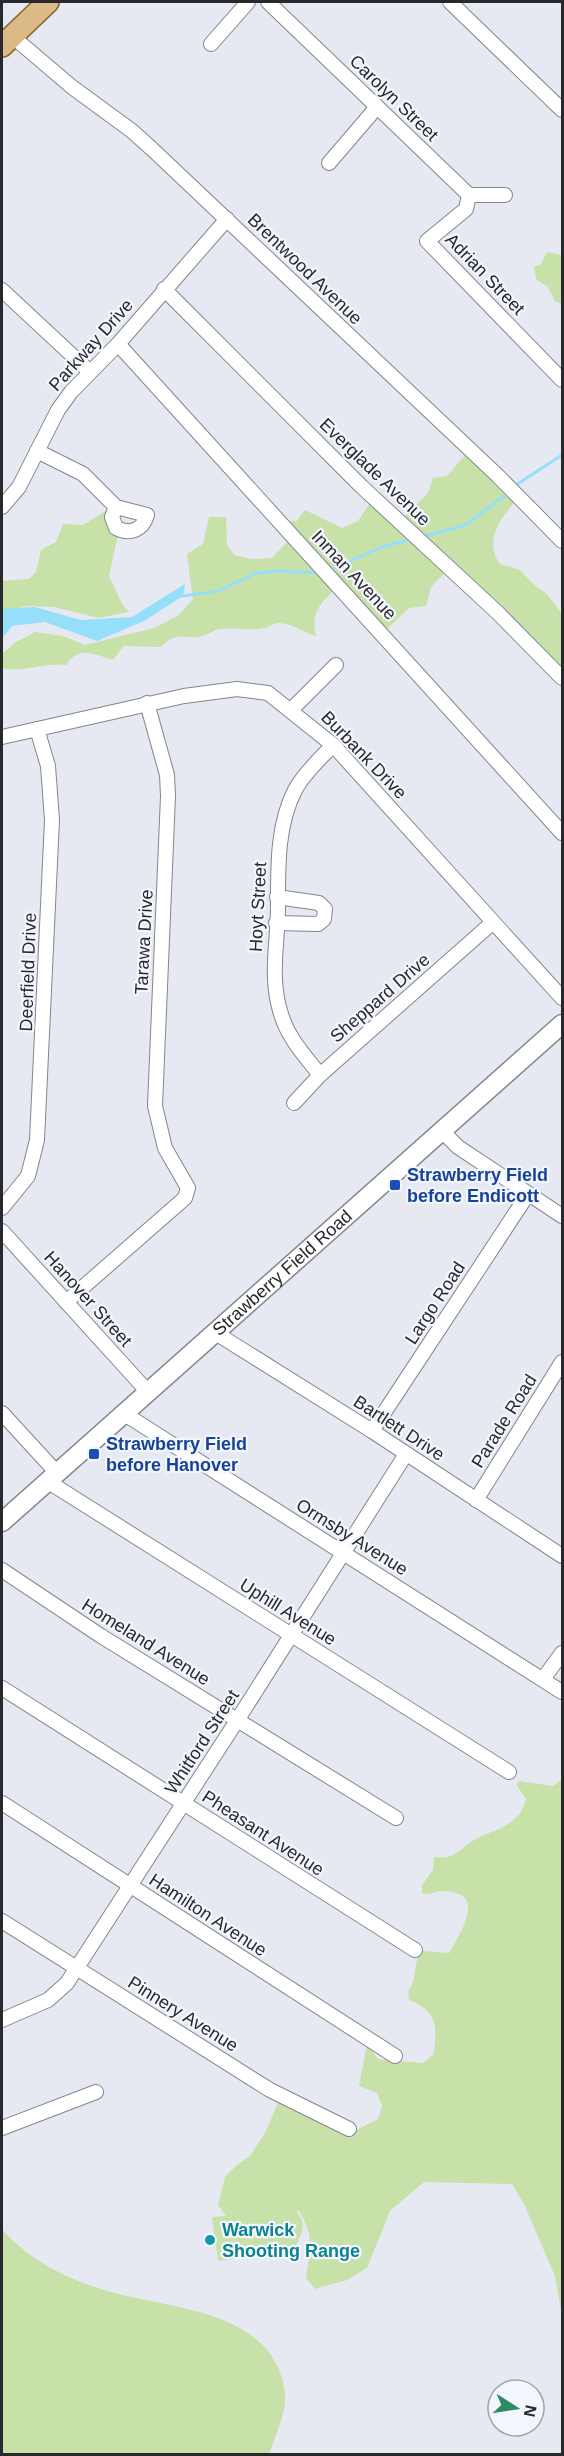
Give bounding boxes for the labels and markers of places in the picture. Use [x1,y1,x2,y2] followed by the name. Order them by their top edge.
[407,1165,548,1206] place label: Strawberry Field before Endicott
[388,1178,402,1192] marker: Strawberry Field before Endicott
[106,1434,247,1475] place label: Strawberry Field before Hanover
[87,1447,101,1461] marker: Strawberry Field before Hanover
[222,2220,360,2261] place label: Warwick Shooting Range
[203,2233,217,2247] marker: Warwick Shooting Range

